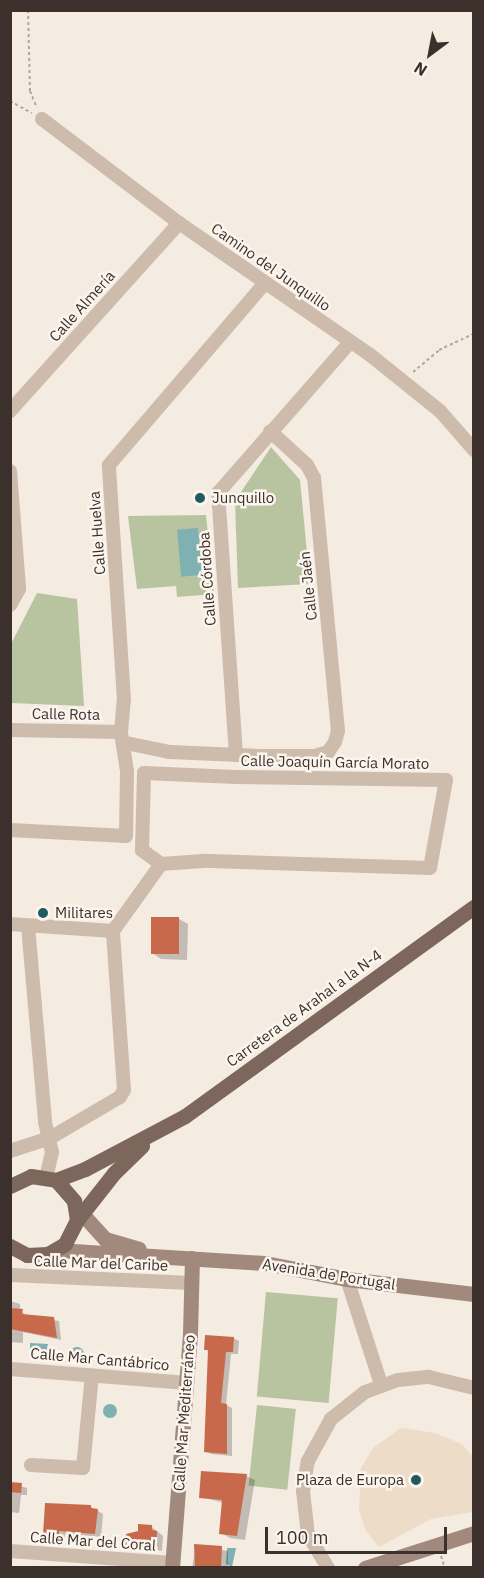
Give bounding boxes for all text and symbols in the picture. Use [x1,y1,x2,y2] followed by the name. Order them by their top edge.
[400,24,460,84] north arrow
[410,58,431,81] text: N
[208,219,334,315] street label: Camino del Junquillo
[45,267,119,345] street label: Calle Almería
[212,489,274,507] place label: Junquillo
[85,491,109,575] street label: Calle Huelva
[193,491,207,505] marker: Junquillo
[195,531,219,627] street label: Calle Córdoba
[295,550,321,622] street label: Calle Jaén
[32,704,100,724] street label: Calle Rota
[241,751,429,773] street label: Calle Joaquín García Morato
[55,904,113,922] place label: Militares
[36,906,50,920] marker: Militares
[223,946,385,1070] street label: Carretera de Arahal a la N-4
[33,1252,169,1274] street label: Calle Mar del Caribe
[261,1255,397,1293] street label: Avenida de Portugal
[170,1334,198,1492] street label: Calle Mar Mediterráneo
[30,1344,170,1374] street label: Calle Mar Cantábrico
[296,1471,404,1489] place label: Plaza de Europa
[409,1473,423,1487] marker: Plaza de Europa
[268,1515,450,1553] scale bar
[276,1526,328,1549] text: 100 m
[29,1528,157,1554] street label: Calle Mar del Coral

